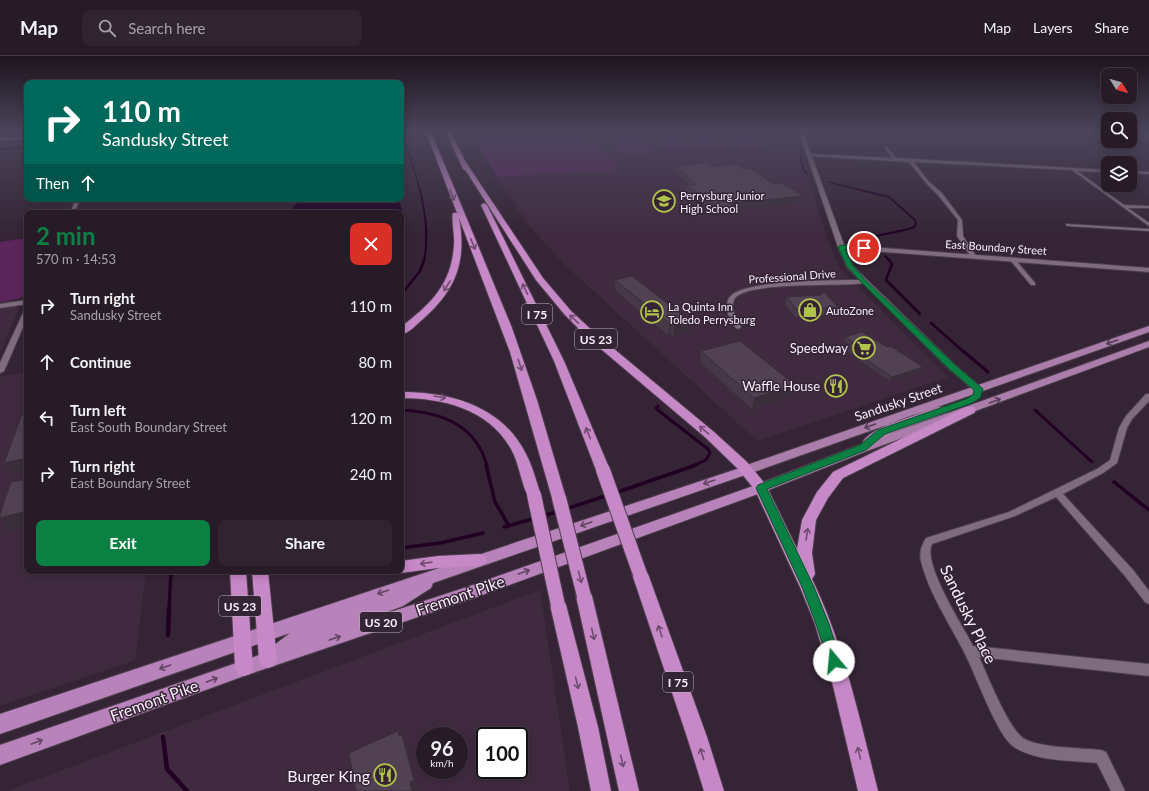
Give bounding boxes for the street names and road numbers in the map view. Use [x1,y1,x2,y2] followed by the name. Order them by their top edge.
[945,237,1047,257] street label: East Boundary Street
[748,266,836,286] street label: Professional Drive
[522,304,552,324] road number: I 75
[575,329,617,349] road number: US 23
[852,379,944,424] street label: Sandusky Street
[937,561,1001,667] street label: Sandusky Place
[413,571,507,619] street label: Fremont Pike
[219,596,261,616] road number: US 23
[360,612,402,632] road number: US 20
[663,672,693,692] road number: I 75
[107,675,201,725] street label: Fremont Pike

